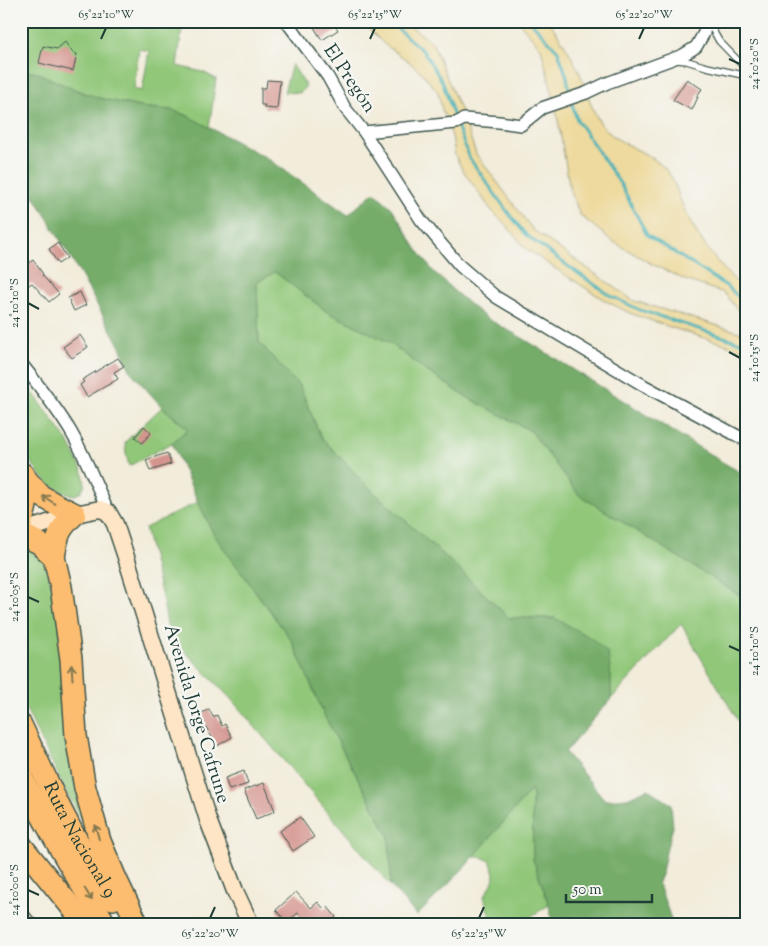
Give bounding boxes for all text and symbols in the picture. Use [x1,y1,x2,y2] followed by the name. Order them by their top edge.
[78,6,134,24] text: 65°22'10"W
[348,6,403,24] text: 65°22'15"W
[615,6,673,24] text: 65°22'20"W
[746,38,764,90] text: 24°10'20"S
[316,39,382,119] street label: El Pregón
[6,278,24,328] text: 24°10'10"S
[746,334,764,382] text: 24°10'15"S
[42,495,56,505] one-way arrow
[6,572,24,622] text: 24°10'05"S
[156,621,236,807] street label: Avenida Jorge Cafrune
[746,626,764,676] text: 24°10'10"S
[67,665,76,681] one-way arrow
[36,777,123,903] street label: Ruta Nacional 9
[92,825,102,841] one-way arrow
[6,864,24,916] text: 24°10'00"S
[566,871,652,903] scale bar
[572,880,602,901] text: 50 m
[82,887,93,901] one-way arrow
[181,925,239,943] text: 65°22'20"W
[451,925,507,943] text: 65°22'25"W

